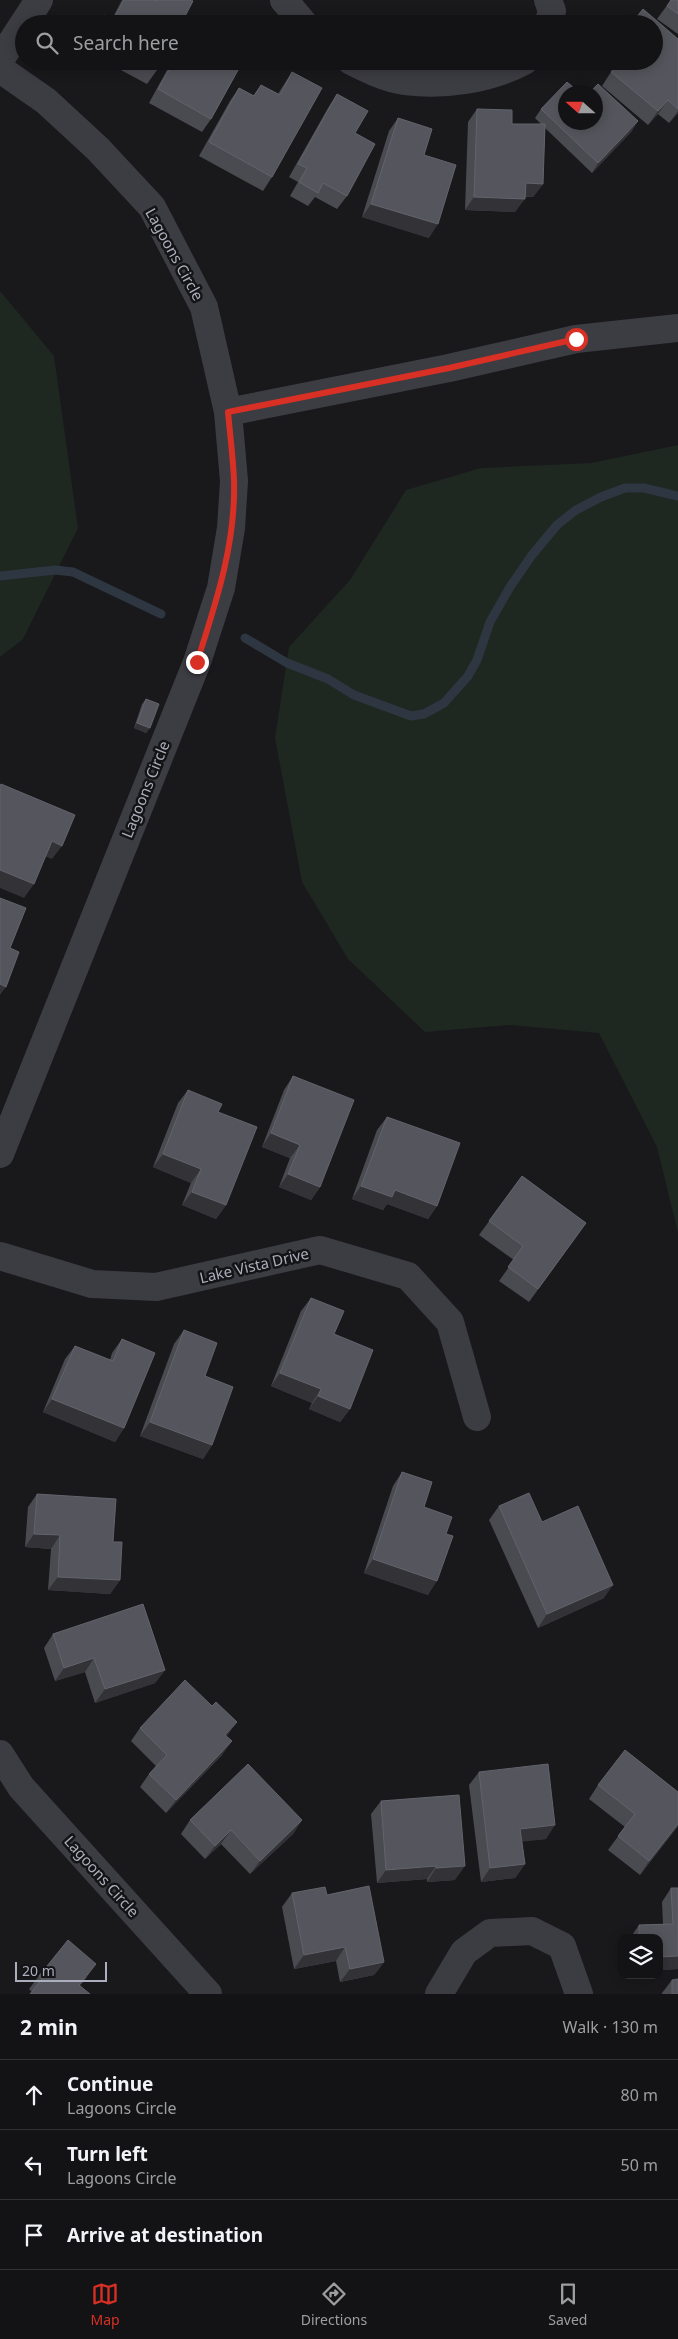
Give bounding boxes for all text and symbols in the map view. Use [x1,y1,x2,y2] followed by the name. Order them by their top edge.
[15,15,663,70] search box
[33,29,61,57] icon: search
[73,30,179,56] text: Search here
[558,85,603,130] north arrow
[141,204,209,304] street label: Lagoons Circle
[565,328,588,351] route start
[186,651,209,674] route end
[116,738,174,840] street label: Lagoons Circle
[197,1243,311,1287] street label: Lake Vista Drive
[60,1831,144,1921] street label: Lagoons Circle
[618,1934,663,1979] map controls
[618,1934,663,1979] button: layers
[15,1959,108,1982] scale bar
[22,1961,55,1980] text: 20 m
[20,2013,78,2041] text: 2 min
[563,2016,658,2038] text: Walk · 130 m
[67,2071,153,2097] text: Continue
[20,2081,48,2109] icon: ahead
[621,2084,658,2106] text: 80 m
[67,2097,177,2119] text: Lagoons Circle
[67,2141,148,2167] text: Turn left
[20,2151,48,2179] icon: left
[621,2154,658,2176] text: 50 m
[67,2167,177,2189] text: Lagoons Circle
[20,2221,48,2249] icon: arrive
[67,2222,263,2248] text: Arrive at destination
[91,2280,120,2329] tab: Map
[301,2280,367,2329] tab: Directions
[548,2280,587,2329] tab: Saved

